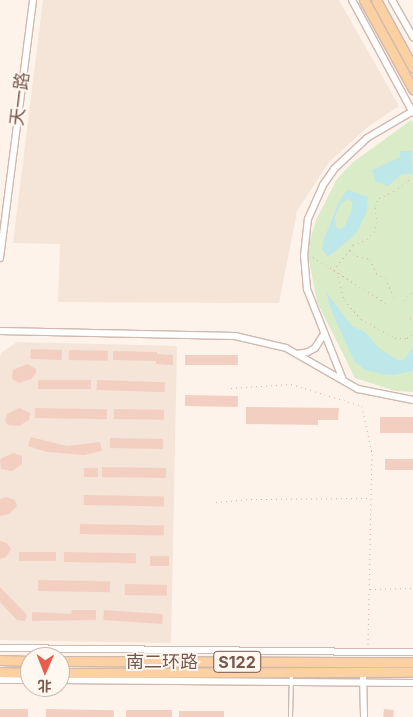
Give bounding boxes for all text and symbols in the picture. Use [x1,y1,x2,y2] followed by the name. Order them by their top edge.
[6,71,34,127] street label: 天一路
[20,647,70,697] north arrow
[212,649,262,676] road number: S122
[126,651,198,673] street label: 南二环路
[38,678,52,695] text: 北

